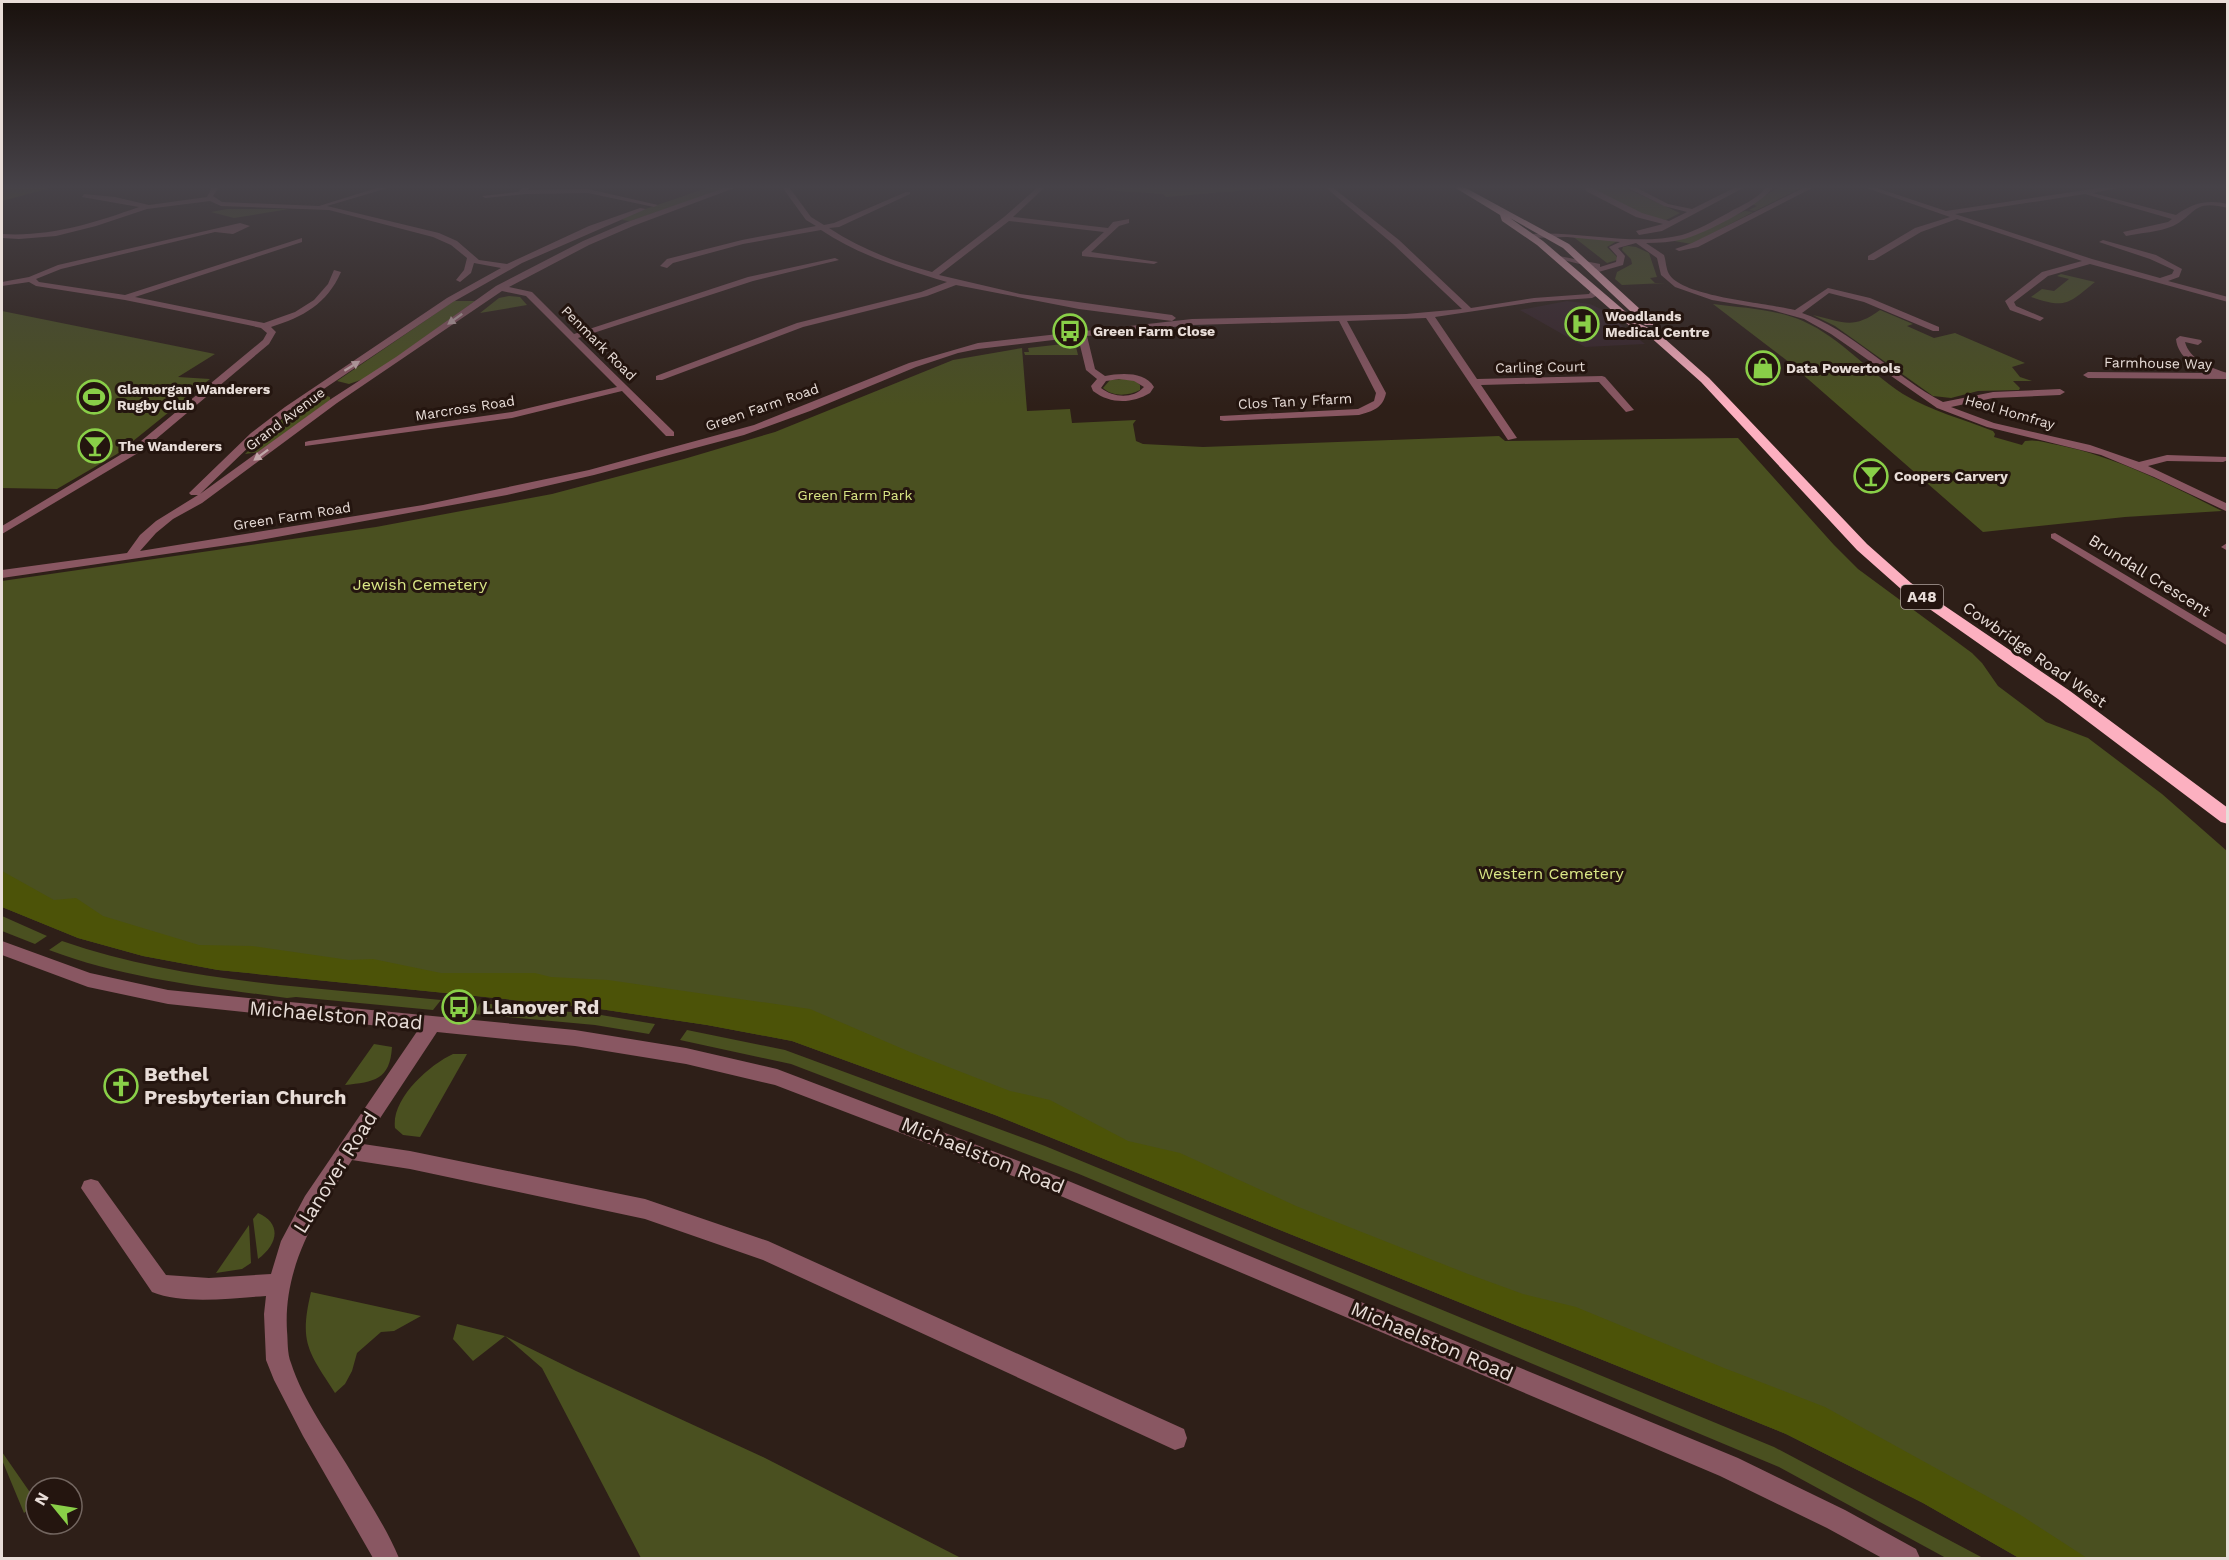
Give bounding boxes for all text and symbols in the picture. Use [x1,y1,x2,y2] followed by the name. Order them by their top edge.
[558,302,640,384] street label: Penmark Road
[1564,306,1600,342] hospital icon: Woodlands Medical Centre
[1605,308,1710,340] place label: Woodlands Medical Centre
[447,313,463,325] one-way arrow
[1052,313,1088,349] bus stop icon: Green Farm Close
[1093,323,1215,339] place label: Green Farm Close
[1745,350,1781,386] shop icon: Data Powertools
[2104,354,2213,372] street label: Farmhouse Way
[1495,358,1585,376] street label: Carling Court
[1786,360,1901,376] place label: Data Powertools
[344,361,360,372] one-way arrow
[76,379,112,415] sports icon: Glamorgan Wanderers Rugby Club
[703,380,821,434] street label: Green Farm Road
[117,381,271,413] place label: Glamorgan Wanderers Rugby Club
[242,384,328,454] street label: Grand Avenue
[1238,390,1352,412] street label: Clos Tan y Ffarm
[414,392,516,424] street label: Marcross Road
[1963,392,2058,433] street label: Heol Homfray
[77,428,113,464] bar icon: The Wanderers
[118,438,223,454] place label: The Wanderers
[253,449,268,461] one-way arrow
[1853,458,1889,494] bar icon: Coopers Carvery
[1894,468,2008,484] place label: Coopers Carvery
[798,487,913,503] park label: Green Farm Park
[232,499,352,533] street label: Green Farm Road
[2085,530,2214,621] street label: Brundall Crescent
[353,575,488,594] park label: Jewish Cemetery
[1901,585,1943,609] road number: A48
[1959,598,2110,711] street label: Cowbridge Road West
[1478,864,1624,883] park label: Western Cemetery
[441,989,477,1025] bus stop icon: Llanover Rd
[248,995,424,1035] street label: Michaelston Road
[482,995,599,1019] place label: Llanover Rd
[144,1062,346,1109] place label: Bethel Presbyterian Church
[103,1068,139,1104] church icon: Bethel Presbyterian Church
[288,1107,382,1237] street label: Llanover Road
[898,1111,1068,1199] street label: Michaelston Road
[1347,1296,1517,1386] street label: Michaelston Road
[24,1476,84,1536] north arrow
[30,1489,53,1509] text: N

